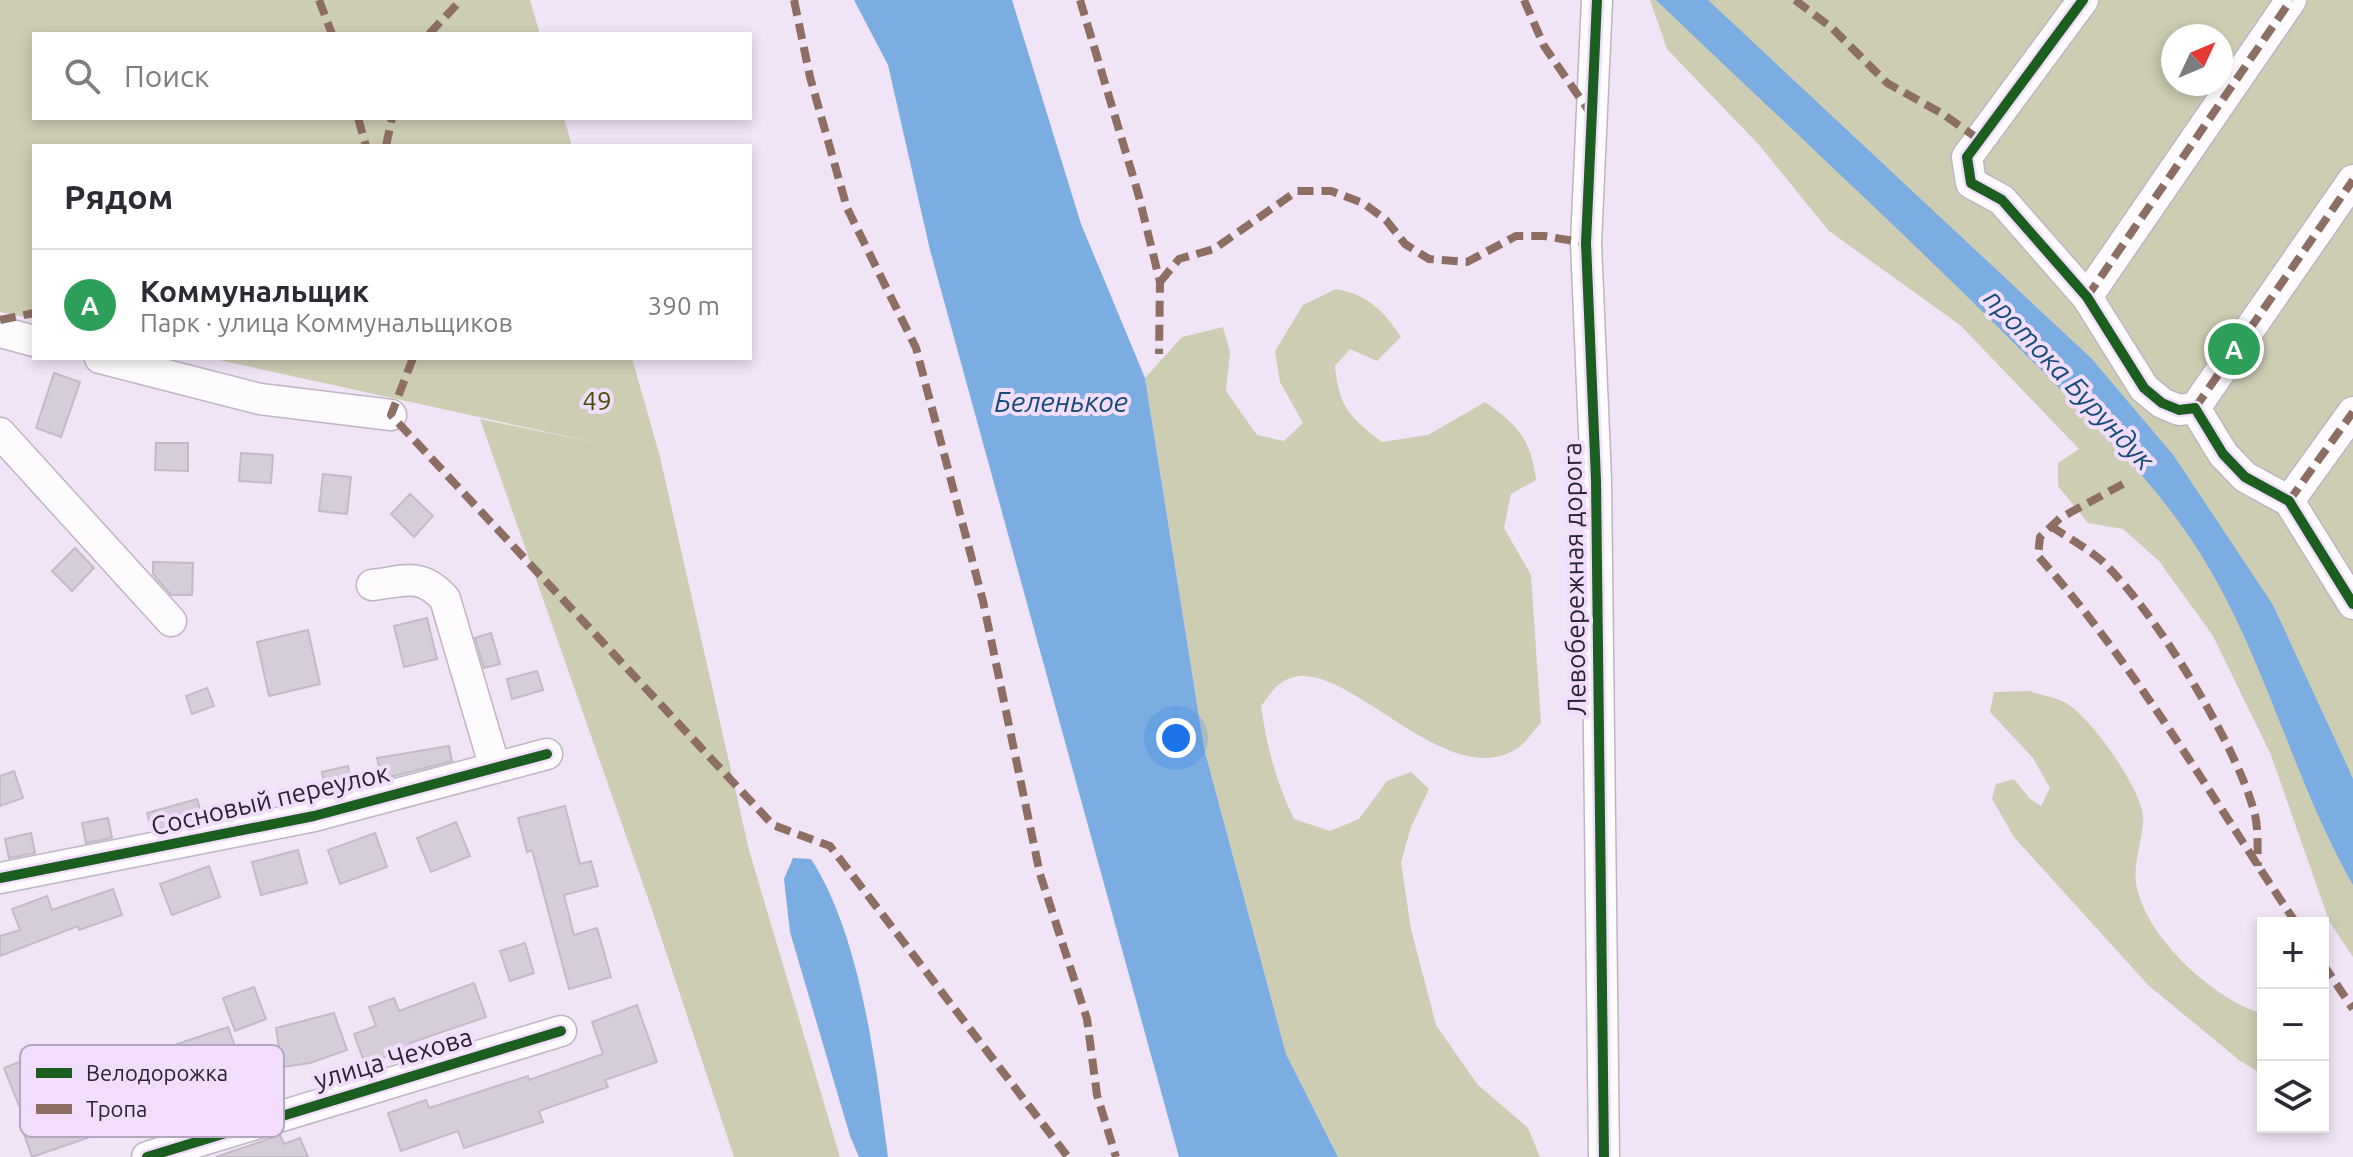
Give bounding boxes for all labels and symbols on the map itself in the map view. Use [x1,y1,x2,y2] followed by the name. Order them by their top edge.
[2161,24,2233,96] north arrow
[1978,282,2162,476] water label: протока Бурундук
[2208,319,2260,379] pin: A
[582,386,612,415] park label: 49
[994,386,1128,417] water label: Беленькое
[1557,442,1591,716] street label: Левобережная дорога
[1156,718,1196,758] your location
[148,757,392,841] street label: Сосновый переулок
[311,1022,475,1094] street label: улица Чехова
[20,1045,284,1137] legend
[86,1060,228,1085] text: Велодорожка
[86,1096,147,1121] text: Тропа

